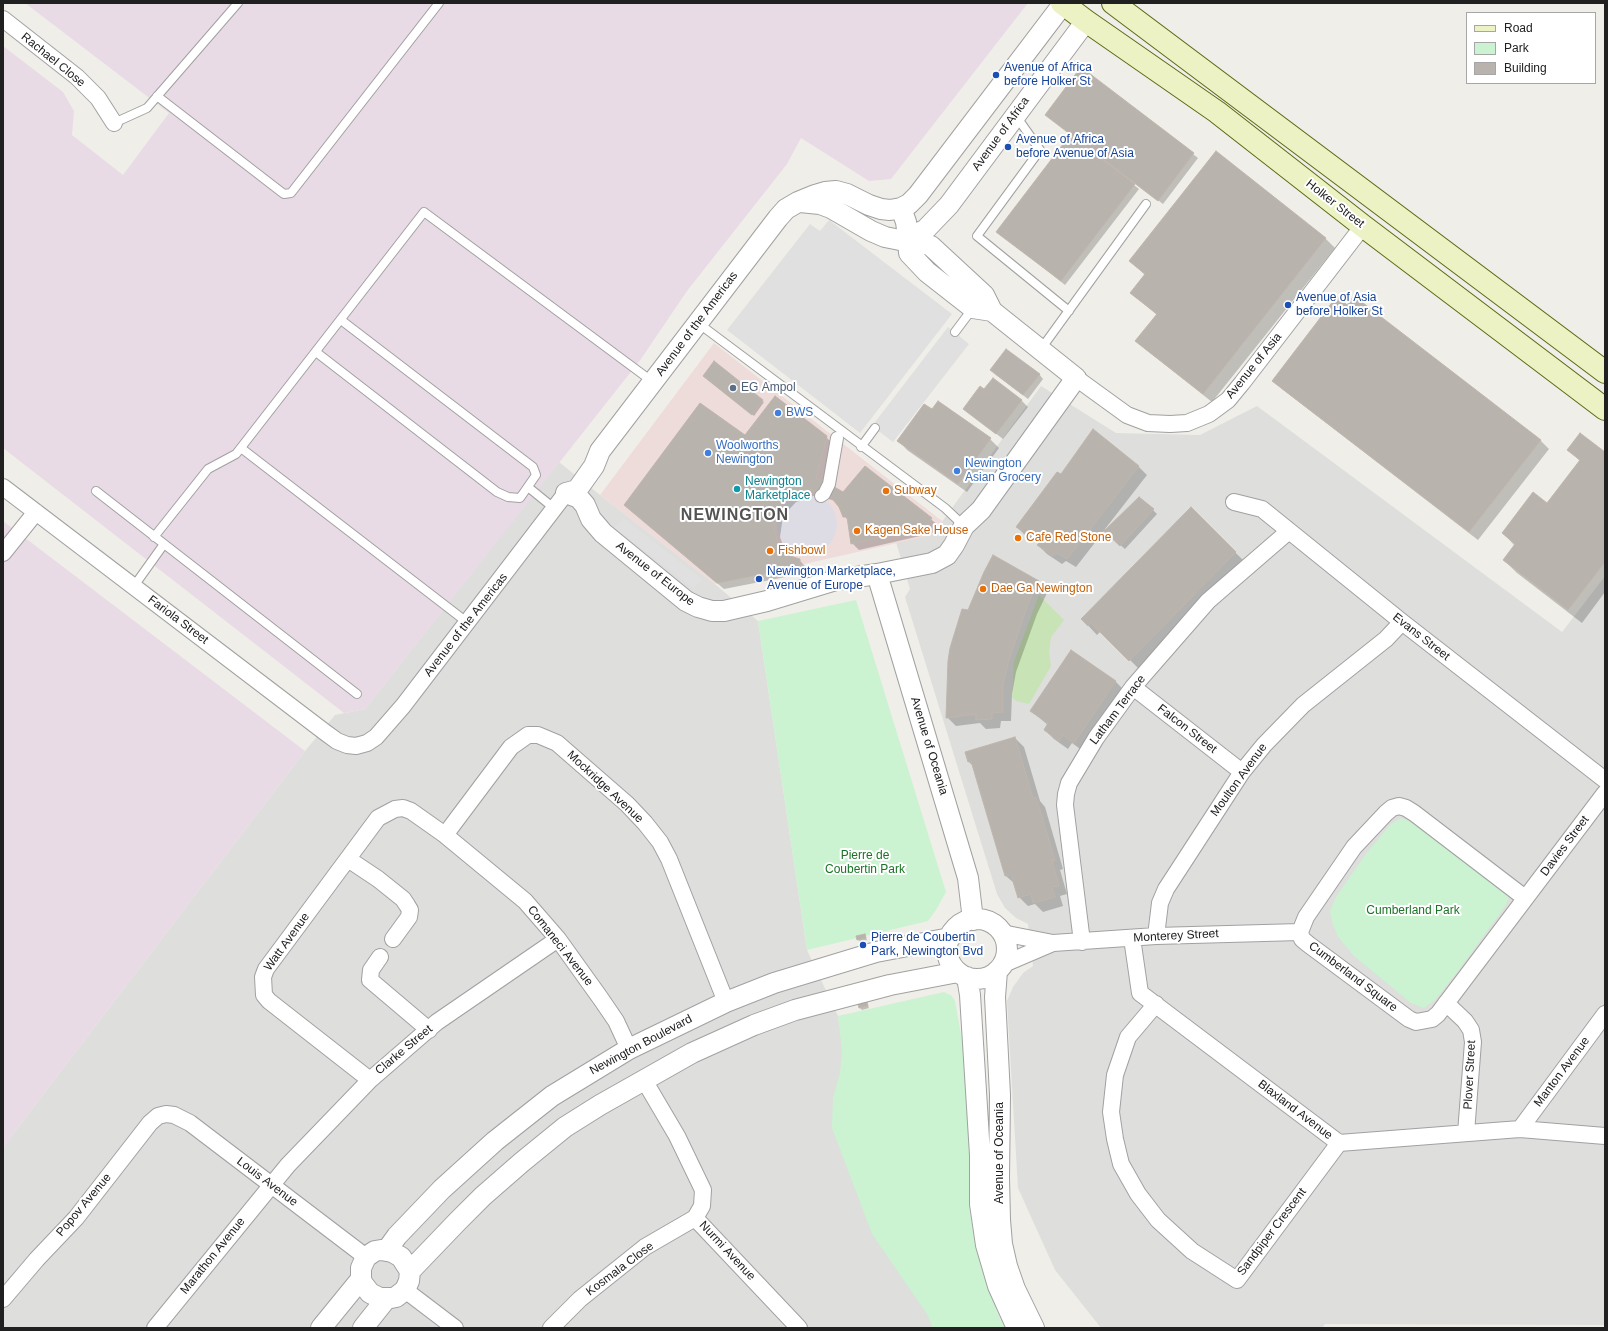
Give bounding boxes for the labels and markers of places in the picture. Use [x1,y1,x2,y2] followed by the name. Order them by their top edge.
[1004,61,1092,89] place label: Avenue of Africa before Holker St
[991,70,1001,80] marker: Avenue of Africa before Holker St
[1016,133,1134,161] place label: Avenue of Africa before Avenue of Asia
[1003,142,1013,152] marker: Avenue of Africa before Avenue of Asia
[1296,291,1383,319] place label: Avenue of Asia before Holker St
[1283,300,1293,310] marker: Avenue of Asia before Holker St
[741,381,796,395] place label: EG Ampol
[728,383,738,393] marker: EG Ampol
[786,406,813,420] place label: BWS
[773,408,783,418] marker: BWS
[716,439,778,467] place label: Woolworths Newington
[703,448,713,458] marker: Woolworths Newington
[965,457,1041,485] place label: Newington Asian Grocery
[952,466,962,476] marker: Newington Asian Grocery
[745,475,810,503] place label: Newington Marketplace
[732,484,742,494] marker: Newington Marketplace
[894,484,937,498] place label: Subway
[881,486,891,496] marker: Subway
[865,524,968,538] place label: Kagen Sake House
[852,526,862,536] marker: Kagen Sake House
[1026,531,1111,545] place label: Cafe Red Stone
[1013,533,1023,543] marker: Cafe Red Stone
[778,544,825,558] place label: Fishbowl
[765,546,775,556] marker: Fishbowl
[767,565,896,593] place label: Newington Marketplace, Avenue of Europe
[754,574,764,584] marker: Newington Marketplace, Avenue of Europe
[991,582,1092,596] place label: Dae Ga Newington
[978,584,988,594] marker: Dae Ga Newington
[871,931,983,959] place label: Pierre de Coubertin Park, Newington Bvd
[858,940,868,950] marker: Pierre de Coubertin Park, Newington Bvd

